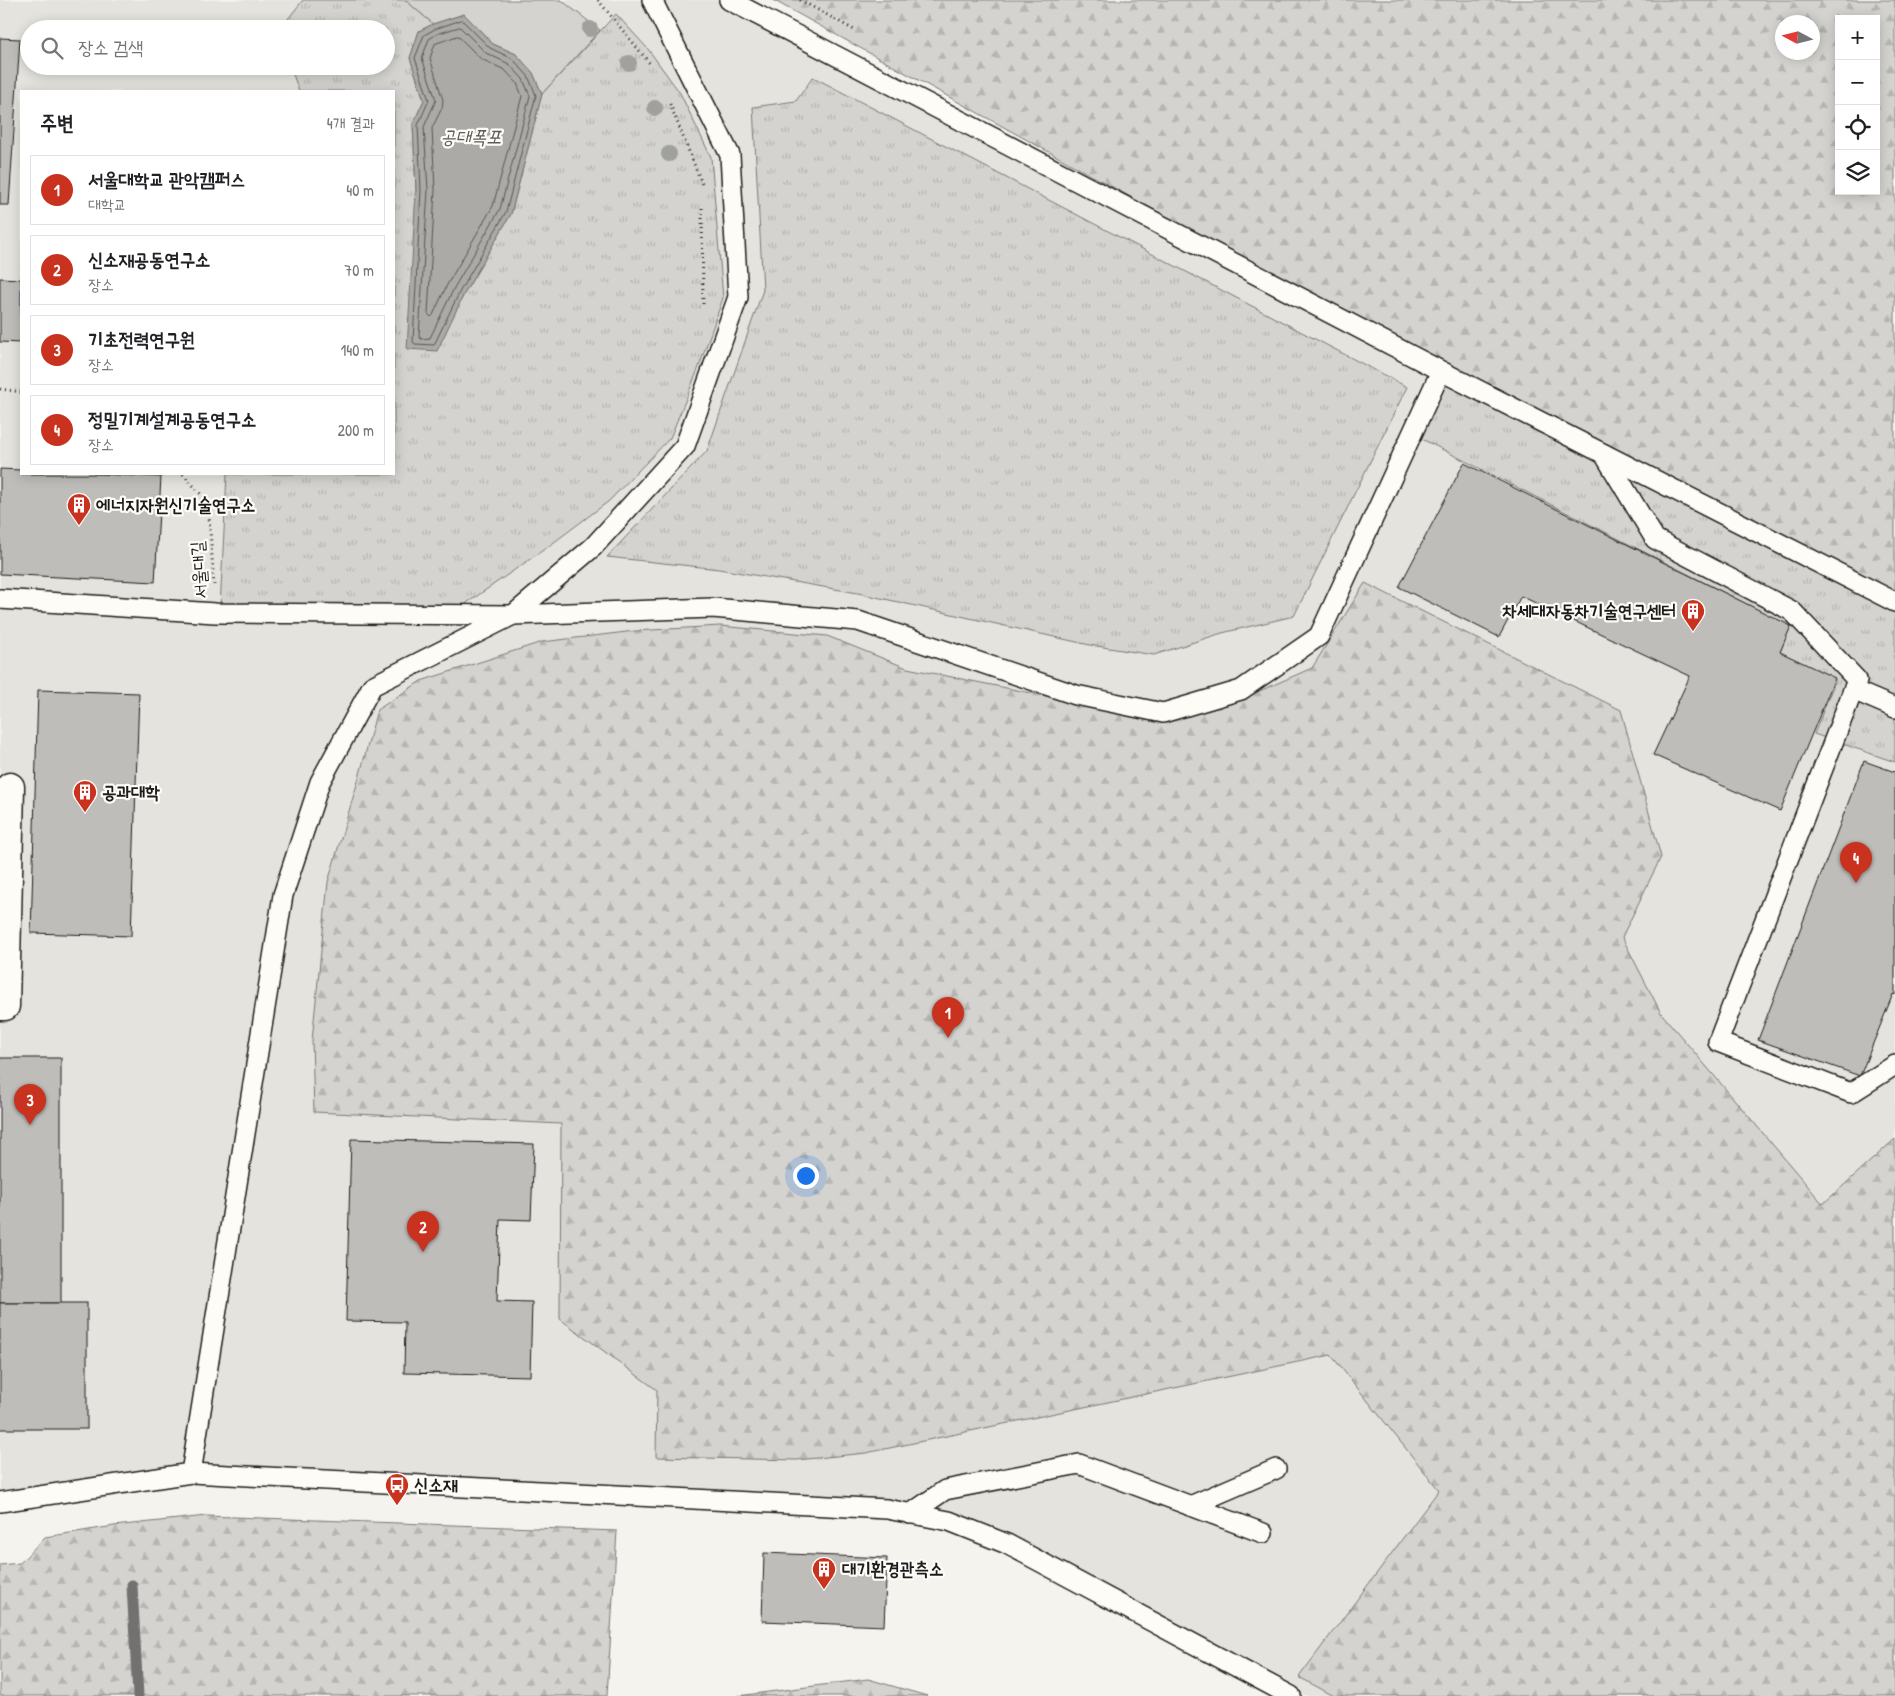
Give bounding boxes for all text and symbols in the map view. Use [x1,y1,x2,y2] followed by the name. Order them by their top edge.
[1775,15,1820,60] north arrow
[1835,15,1880,195] map controls
[1835,15,1880,60] button: +
[20,20,395,75] search box
[38,34,66,62] icon: search
[78,34,144,60] text: 장소 검색
[1835,60,1880,105] button: −
[1835,105,1880,150] button: locate
[40,108,74,137] text: 주변
[327,112,375,134] text: 4개 결과
[440,123,502,149] water label: 공대폭포
[1835,150,1880,195] button: layers
[88,166,245,192] text: 서울대학교 관악캠퍼스
[54,179,60,201] text: 1
[346,179,374,201] text: 40 m
[88,193,127,215] text: 대학교
[88,246,210,272] text: 신소재공동연구소
[53,259,61,281] text: 2
[344,259,374,281] text: 70 m
[88,273,114,295] text: 장소
[88,326,195,352] text: 기초전력연구원
[53,339,61,361] text: 3
[340,339,374,361] text: 140 m
[88,353,114,375] text: 장소
[88,406,256,432] text: 정밀기계설계공동연구소
[54,419,60,441] text: 4
[338,419,374,441] text: 200 m
[88,433,114,455] text: 장소
[66,492,92,526] building icon: 에너지자원신기술연구소
[96,492,255,517] place label: 에너지자원신기술연구소
[184,540,213,600] street label: 서울대길
[1502,598,1676,623] place label: 차세대자동차기술연구센터
[1680,598,1706,632] building icon: 차세대자동차기술연구센터
[72,779,98,813] building icon: 공과대학
[102,779,160,804] place label: 공과대학
[1840,842,1872,883] pin: 4
[932,997,964,1038] pin: 1
[14,1084,46,1125] pin: 3
[793,1163,819,1189] your location
[407,1211,439,1252] pin: 2
[384,1472,410,1506] bus stop icon: 신소재
[414,1472,458,1497] place label: 신소재
[811,1556,837,1590] building icon: 대기환경관측소
[842,1556,943,1581] place label: 대기환경관측소

